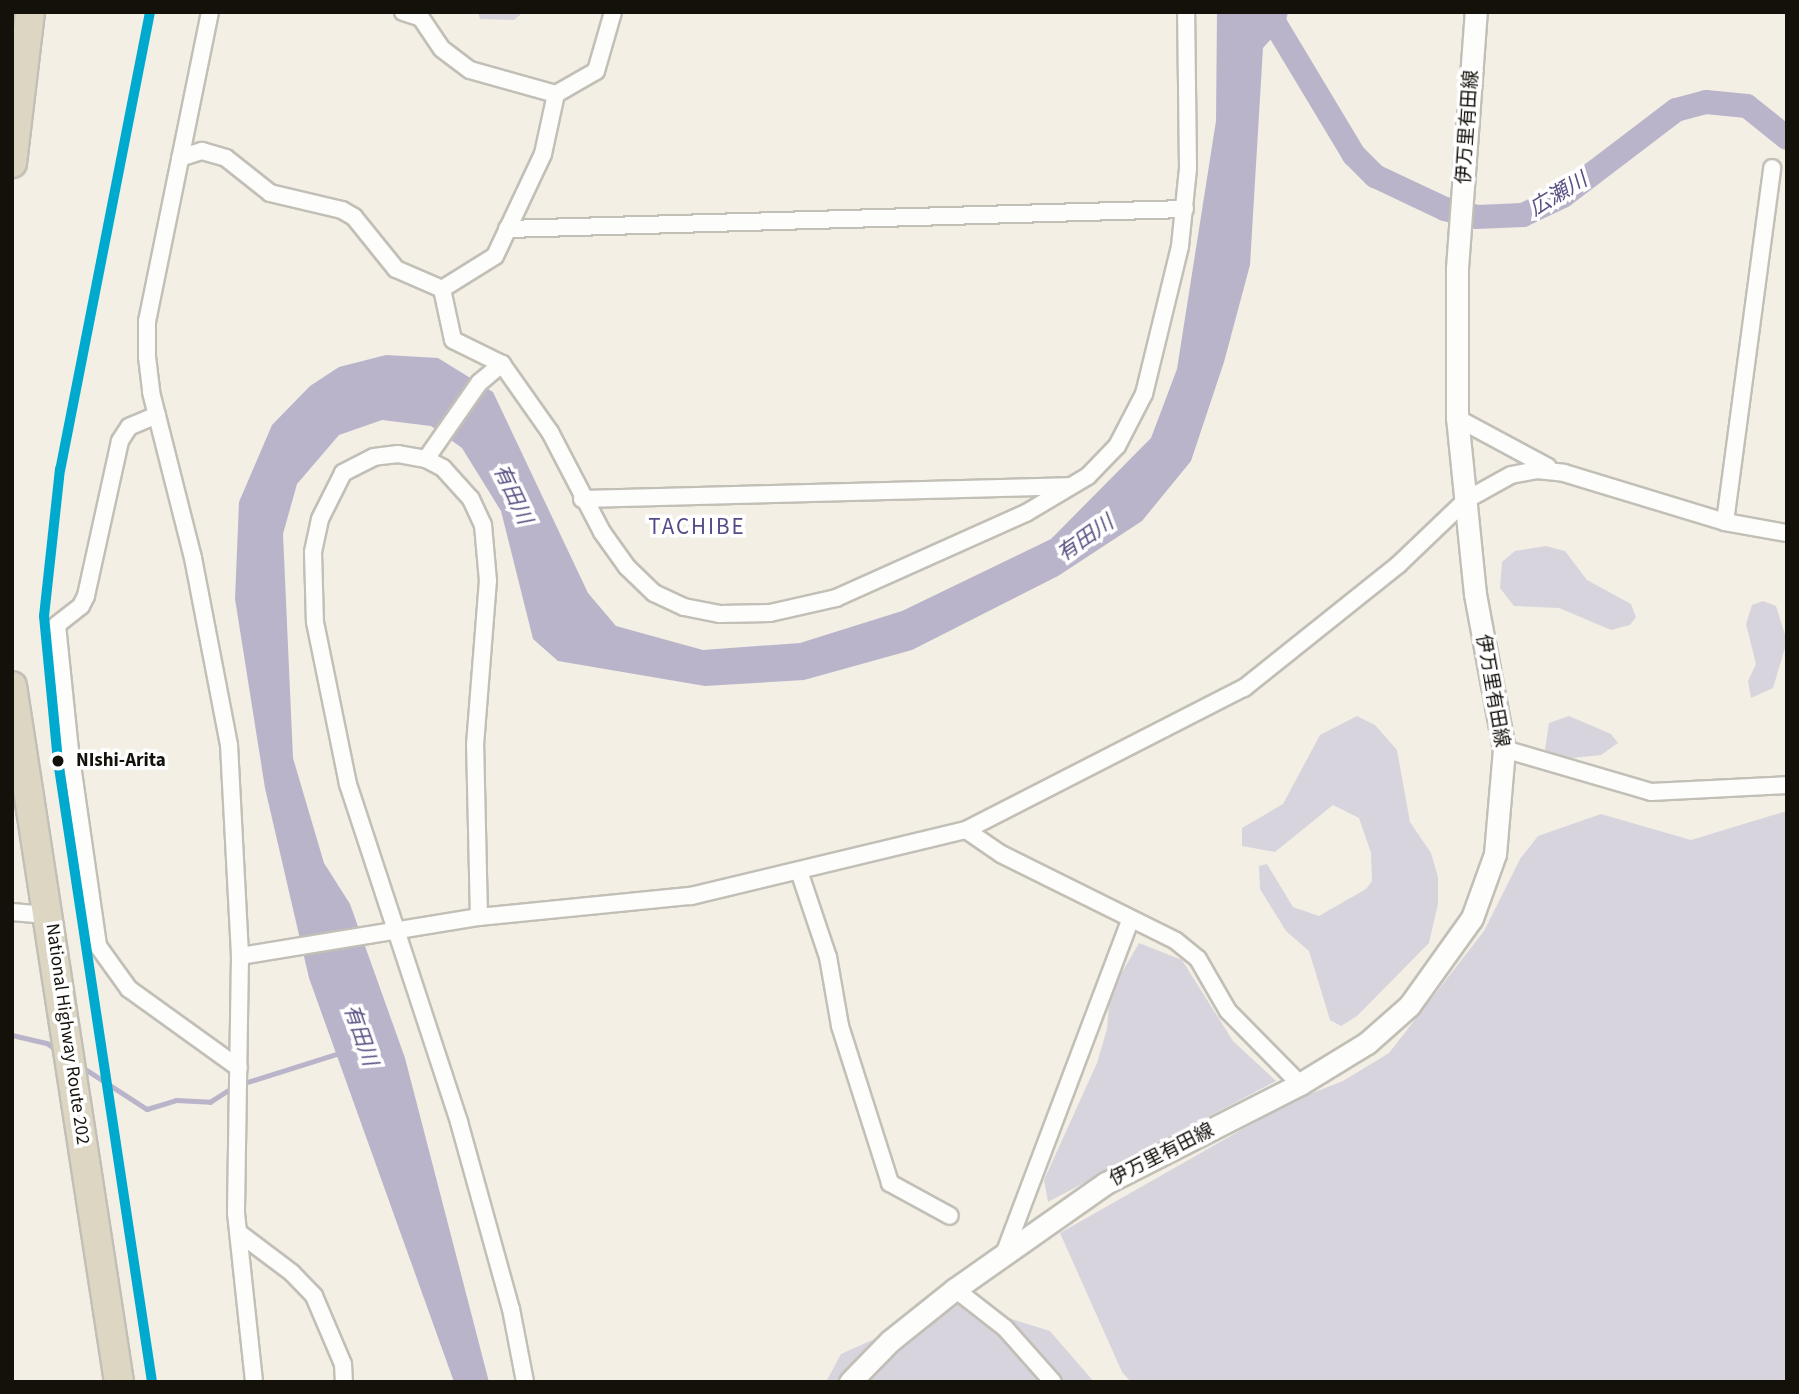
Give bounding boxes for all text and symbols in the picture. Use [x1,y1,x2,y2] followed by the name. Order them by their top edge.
[1453,69,1483,185] street label: 伊万里有田線
[1525,167,1591,221] water label: 広瀬川
[488,460,538,528] water label: 有田川
[1052,510,1118,566] water label: 有田川
[649,513,745,541] district label: TACHIBE
[1471,633,1513,749] street label: 伊万里有田線
[47,750,69,772] marker: NIshi-Arita
[76,750,166,772] place label: NIshi-Arita
[40,922,94,1146] street label: National Highway Route 202
[339,1001,383,1069] water label: 有田川
[1106,1119,1218,1191] street label: 伊万里有田線

